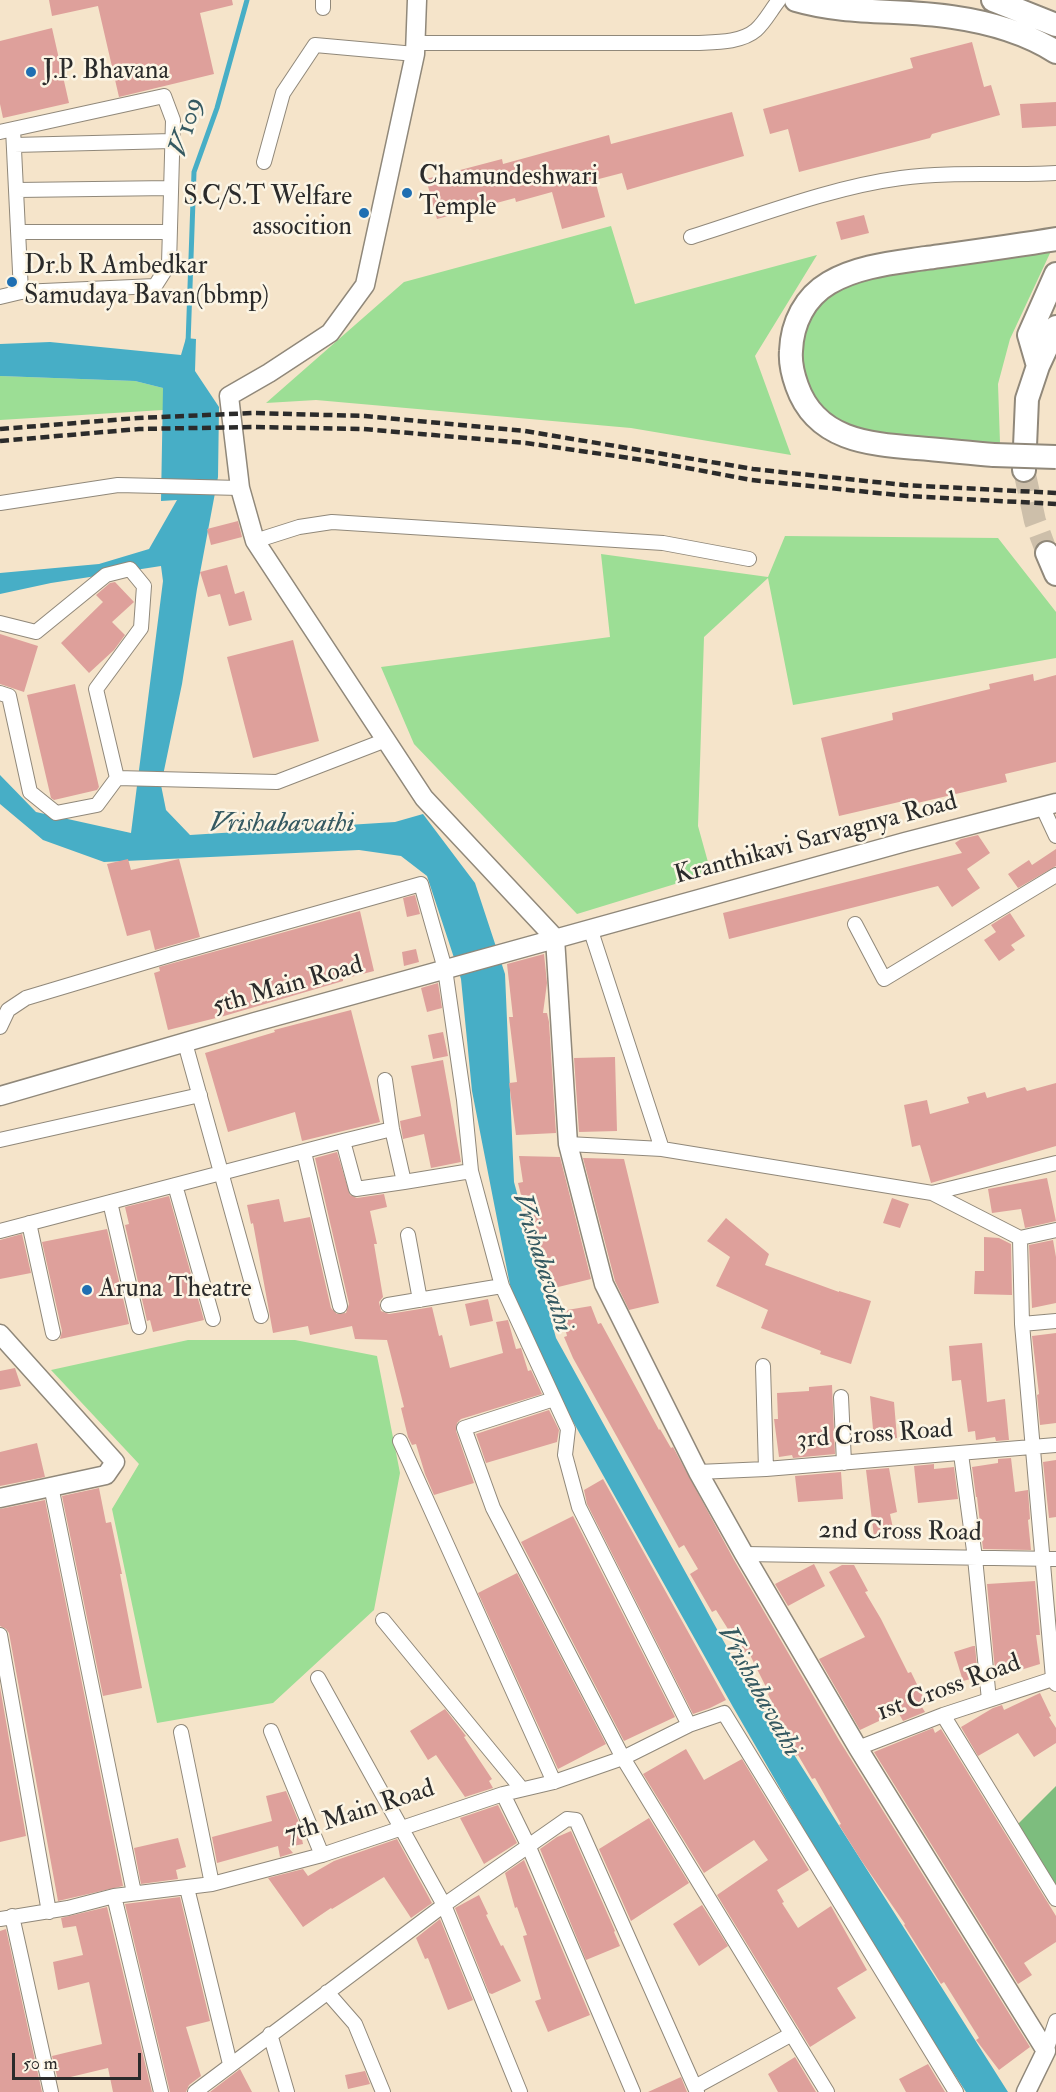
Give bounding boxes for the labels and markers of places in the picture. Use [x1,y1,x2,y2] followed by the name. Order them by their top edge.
[43,56,169,88] place label: J.P. Bhavana
[24,65,38,79] marker: J.P. Bhavana
[419,162,598,224] place label: Chamundeshwari Temple
[183,182,352,243] place label: S.C/S.T Welfare assocition
[400,186,414,200] marker: Chamundeshwari Temple
[357,206,371,220] marker: S.C/S.T Welfare assocition
[24,251,269,312] place label: Dr.b R Ambedkar Samudaya Bavan(bbmp)
[5,275,19,289] marker: Dr.b R Ambedkar Samudaya Bavan(bbmp)
[99,1274,252,1306] place label: Aruna Theatre
[80,1283,94,1297] marker: Aruna Theatre

